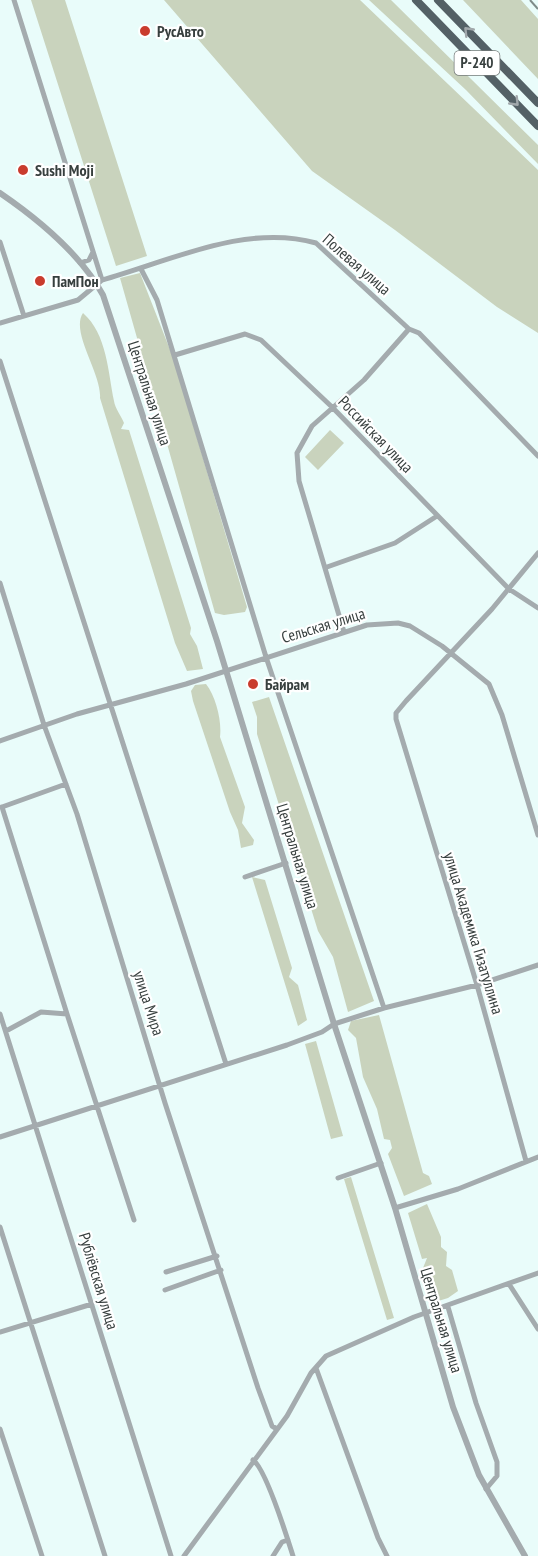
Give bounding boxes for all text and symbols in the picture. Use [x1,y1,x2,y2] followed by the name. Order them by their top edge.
[157,21,204,41] place label: РусАвто
[138,24,152,38] marker: РусАвто
[464,27,475,38] one-way arrow
[454,51,500,75] road number: Р-240
[508,96,519,106] one-way arrow
[35,160,94,180] place label: Sushi Moji
[16,163,30,177] marker: Sushi Moji
[319,229,395,299] street label: Полевая улица
[52,271,98,291] place label: ПамПон
[33,274,47,288] marker: ПамПон
[124,338,176,448] street label: Центральная улица
[334,391,418,477] street label: Российская улица
[279,603,367,647] street label: Сельская улица
[265,674,309,694] place label: Байрам
[246,677,260,691] marker: Байрам
[273,801,323,911] street label: Центральная улица
[440,849,508,1017] street label: улица Академика Гизатуллина
[129,968,169,1038] street label: улица Мира
[75,1230,123,1332] street label: Рублёвская улица
[417,1265,467,1375] street label: Центральная улица

